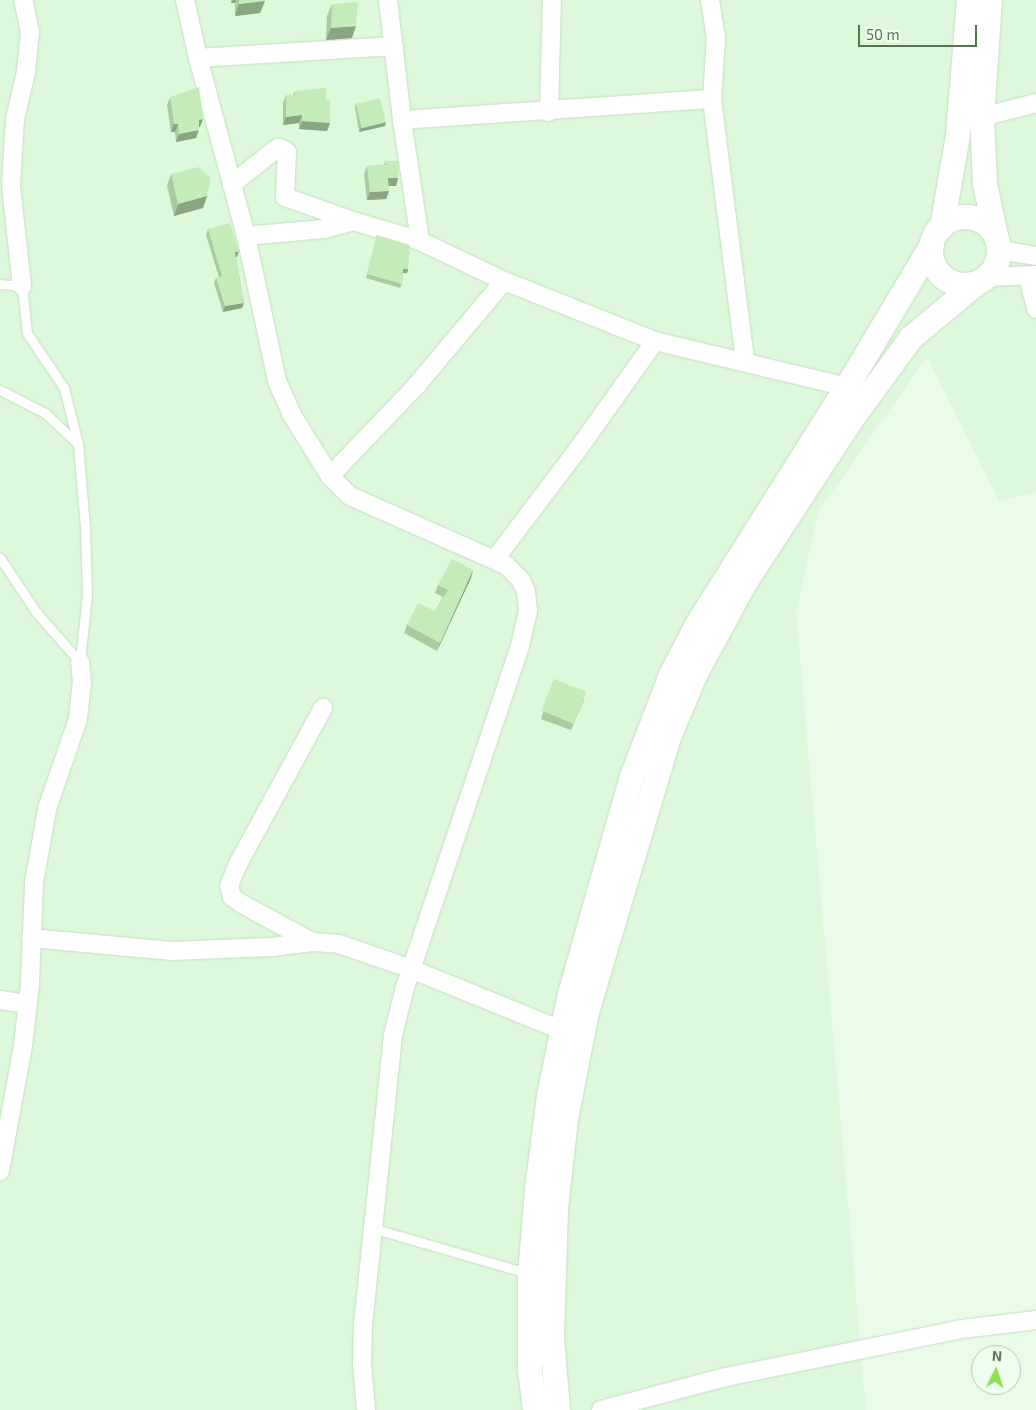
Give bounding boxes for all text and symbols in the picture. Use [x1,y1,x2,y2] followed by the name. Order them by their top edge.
[861,15,980,47] scale bar
[866,25,900,43] text: 50 m
[971,1345,1021,1395] north arrow
[991,1347,1003,1364] text: N

